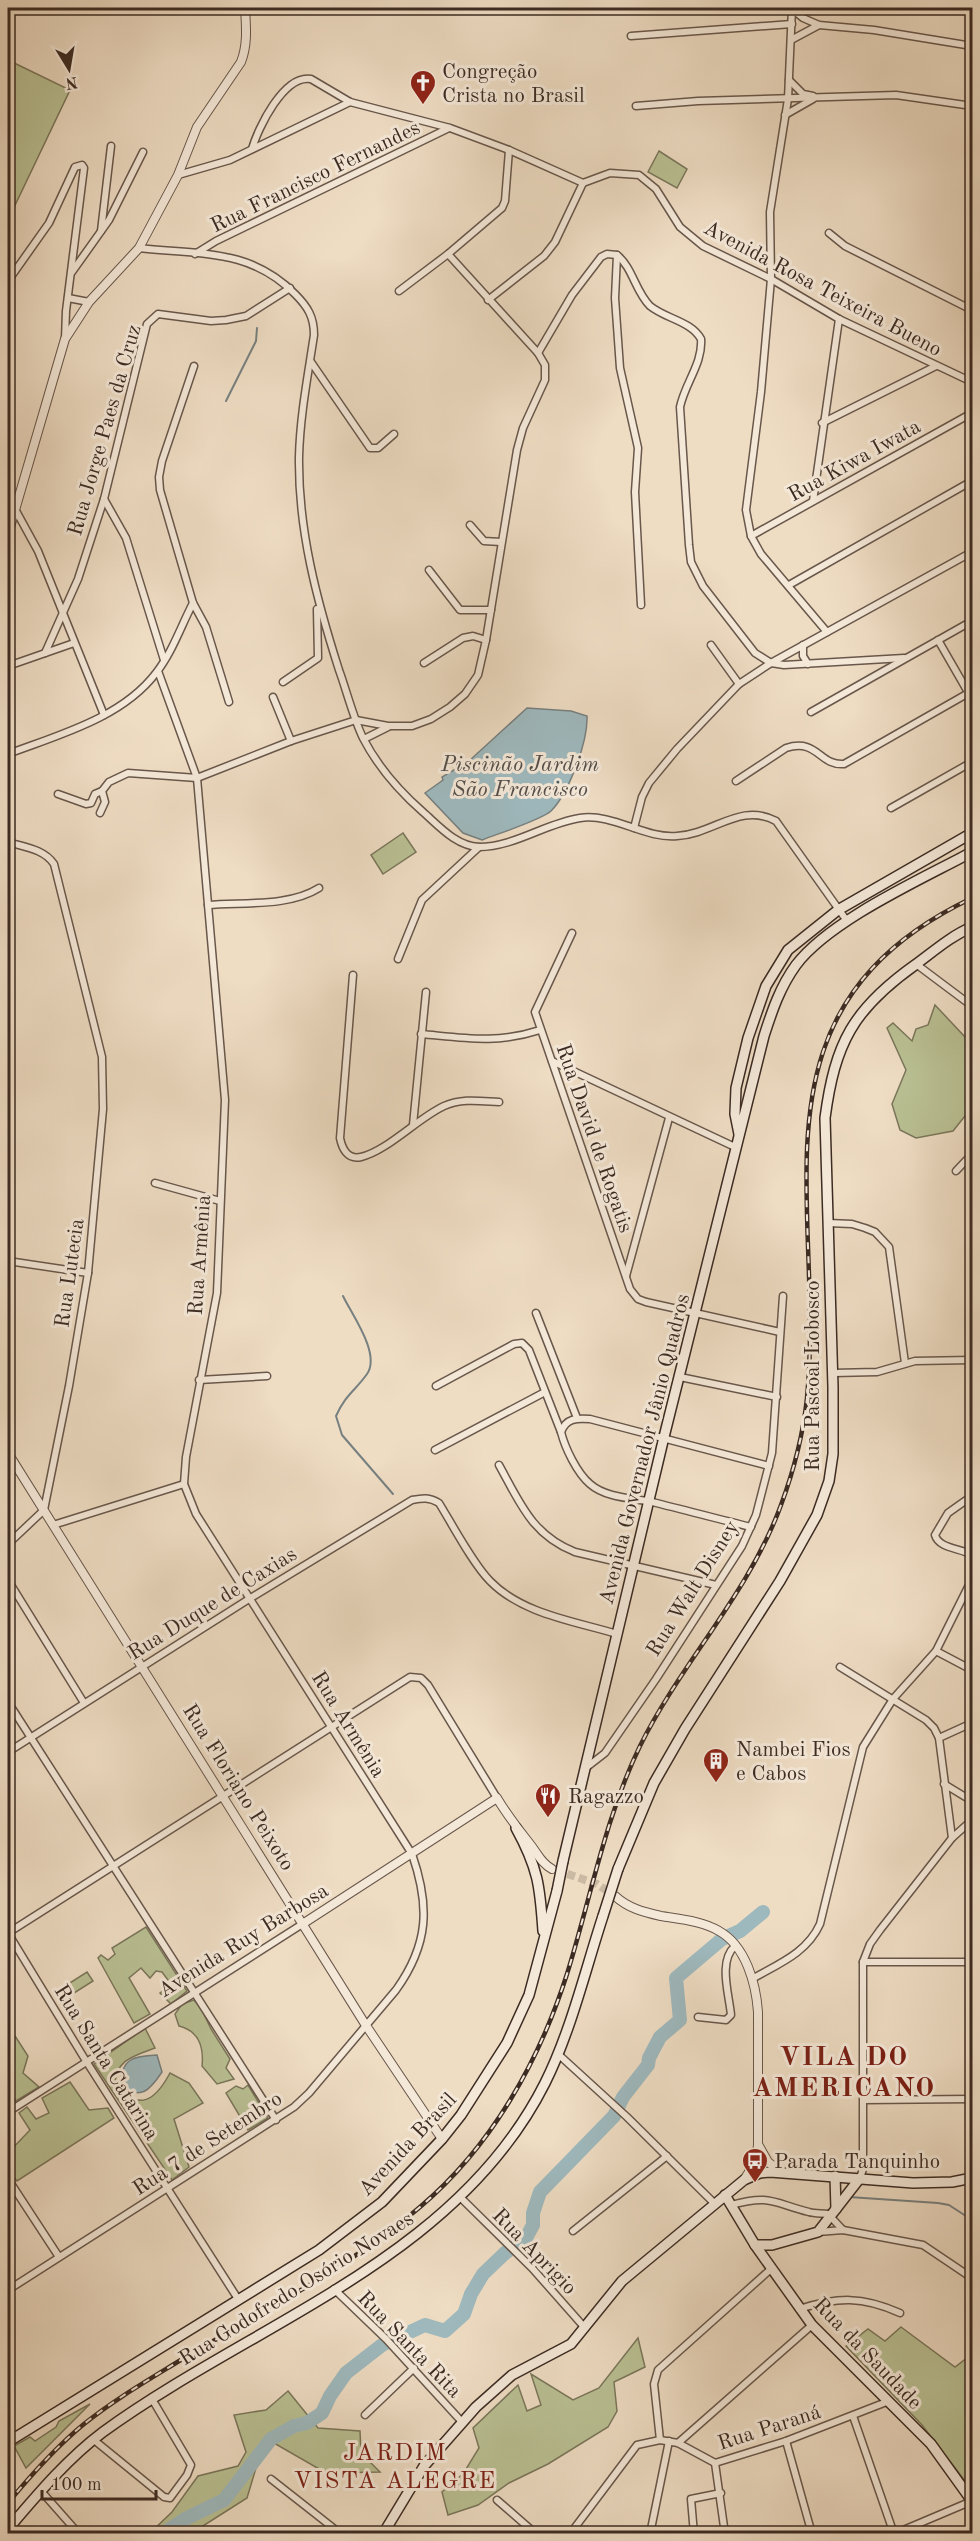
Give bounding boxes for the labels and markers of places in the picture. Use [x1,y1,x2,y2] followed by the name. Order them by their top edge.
[442,62,585,107] place label: Congreção Crista no Brasil
[408,68,438,106] church icon: Congreção Crista no Brasil
[736,1740,851,1785] place label: Nambei Fios e Cabos
[701,1746,731,1784] building icon: Nambei Fios e Cabos
[533,1781,563,1819] restaurant icon: Ragazzo
[568,1787,644,1808] place label: Ragazzo
[740,2146,770,2184] bus stop icon: Parada Tanquinho
[774,2152,940,2173] place label: Parada Tanquinho

